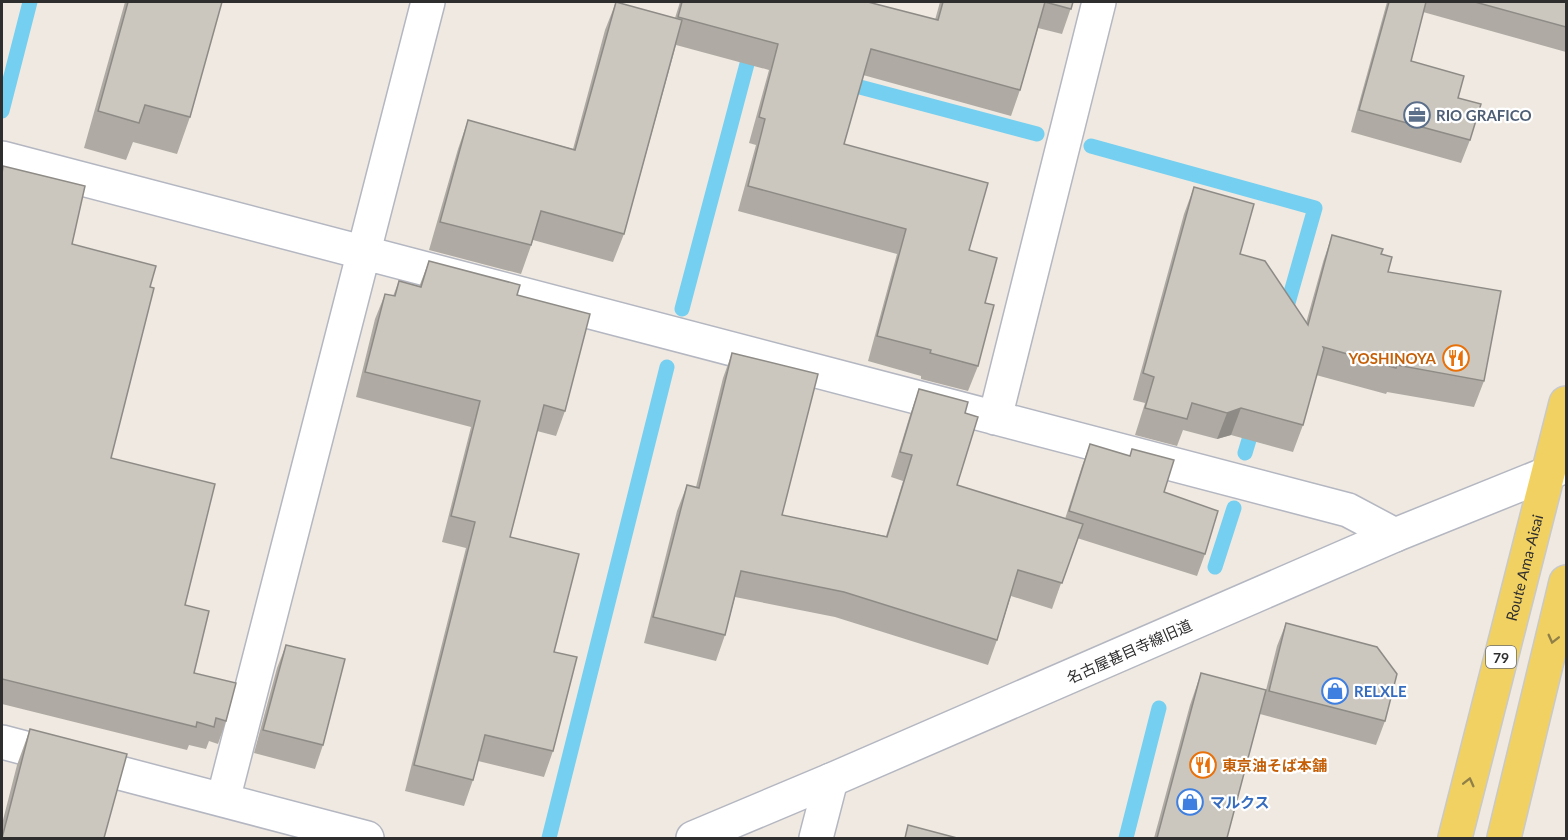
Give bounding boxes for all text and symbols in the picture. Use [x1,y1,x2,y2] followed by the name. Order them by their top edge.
[1402,100,1432,130] office icon: RIO GRAFICO
[1436,106,1532,124] place label: RIO GRAFICO
[1441,343,1471,373] restaurant icon: YOSHINOYA
[1347,349,1437,367] place label: YOSHINOYA
[1502,513,1546,623] street label: Route Ama-Aisai
[1064,615,1194,687] street label: 名古屋甚目寺線旧道
[1547,633,1560,643] one-way arrow
[1486,646,1516,668] road number: 79
[1320,676,1350,706] shop icon: RELXLE
[1354,682,1407,700] place label: RELXLE
[1188,750,1218,780] restaurant icon: 東京油そば本舗
[1222,756,1327,774] place label: 東京油そば本舗
[1462,777,1475,787] one-way arrow
[1175,787,1205,817] shop icon: マルクス
[1210,793,1270,811] place label: マルクス

